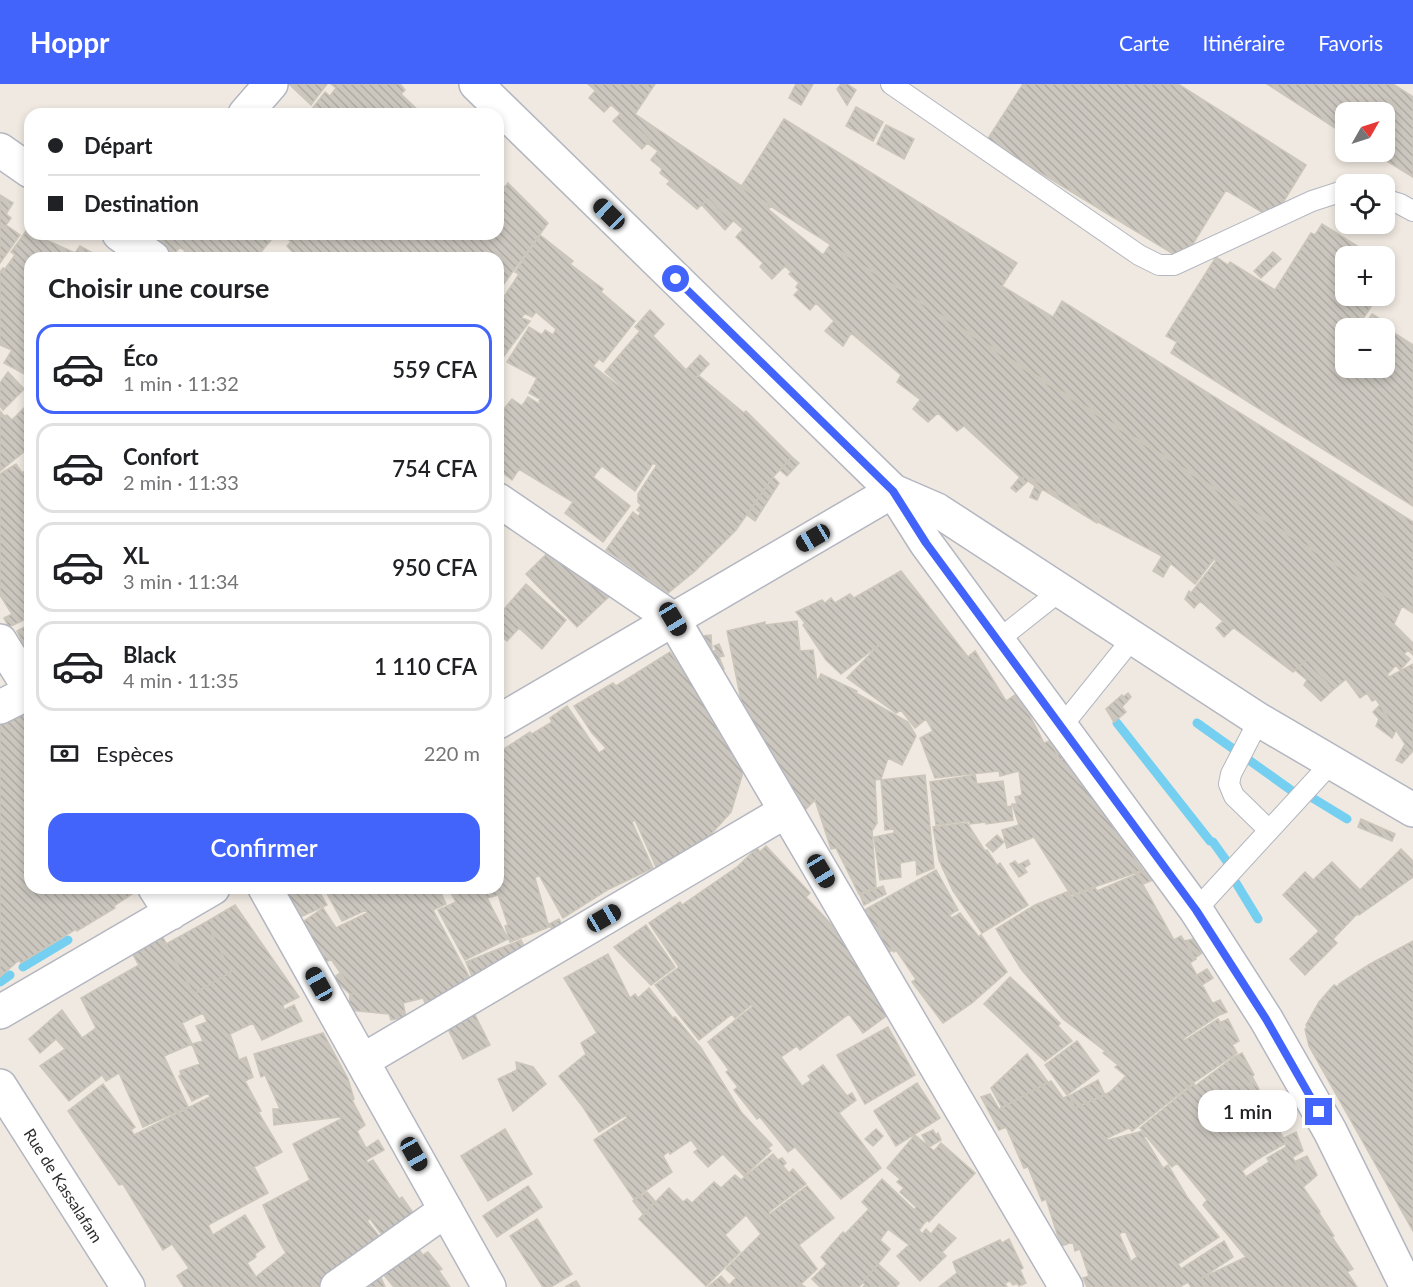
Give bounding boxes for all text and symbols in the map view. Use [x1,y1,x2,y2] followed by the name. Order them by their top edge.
[30,25,109,59] text: Hoppr
[1119,30,1170,55] text: Carte
[1203,30,1285,55] text: Itinéraire
[1318,30,1383,55] text: Favoris
[1335,102,1395,162] north arrow
[1335,102,1395,378] map controls
[84,132,152,159] text: Départ
[1335,174,1395,234] button: locate
[84,190,199,217] text: Destination
[590,195,628,233] car
[1335,246,1395,306] button: +
[662,265,689,292] route start
[48,271,270,304] text: Choisir une course
[1335,318,1395,378] button: −
[51,342,105,396] icon: car
[123,344,158,371] text: Éco
[392,356,477,383] text: 559 CFA
[123,371,239,395] text: 1 min · 11:32
[51,441,105,495] icon: car
[123,443,199,470] text: Confort
[392,455,477,482] text: 754 CFA
[123,470,239,494] text: 2 min · 11:33
[793,521,833,555] car
[51,540,105,594] icon: car
[123,542,149,569] text: XL
[392,554,477,581] text: 950 CFA
[123,569,239,593] text: 3 min · 11:34
[656,599,690,639] car
[51,639,105,693] icon: car
[123,641,176,668] text: Black
[374,653,477,680] text: 1 110 CFA
[123,668,239,692] text: 4 min · 11:35
[48,737,81,770] icon: cash
[96,740,173,767] text: Espèces
[424,741,480,765] text: 220 m
[48,813,480,882] button: Confirmer
[804,851,838,891] car
[584,901,624,935] car
[302,964,336,1004] car
[1199,1091,1298,1133] callout: 1 min
[1305,1098,1332,1125] route end
[1223,1099,1272,1123] text: 1 min
[21,1125,107,1246] street label: Rue de Kassalafam
[397,1134,431,1174] car

